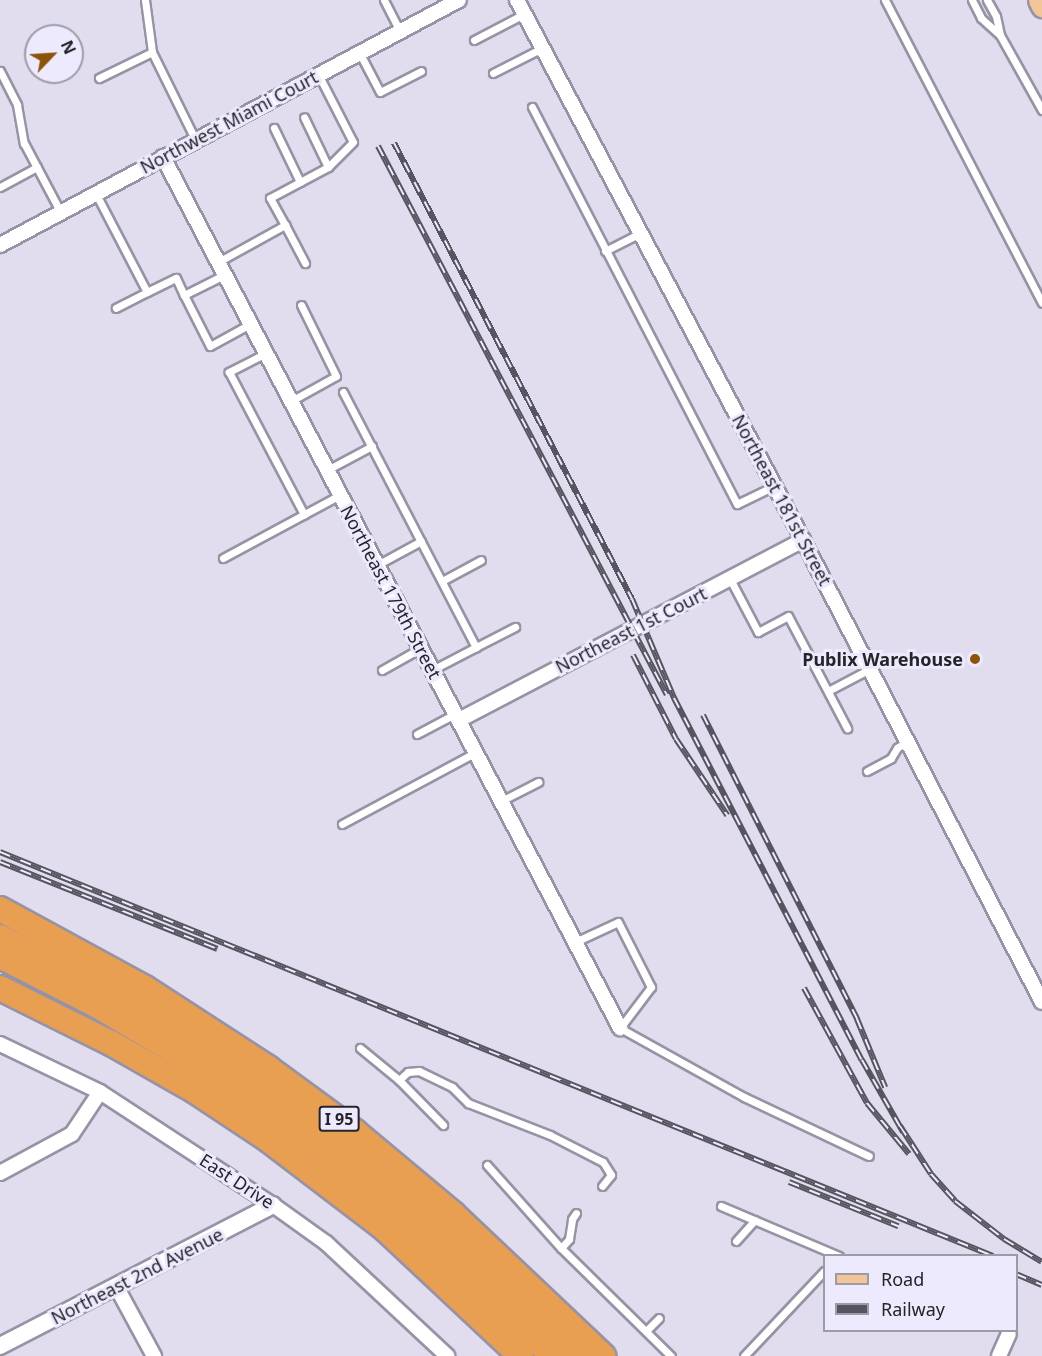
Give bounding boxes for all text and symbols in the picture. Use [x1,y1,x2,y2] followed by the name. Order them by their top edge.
[24,24,84,84] north arrow
[56,37,81,58] text: N
[136,66,322,178] street label: Northwest Miami Court
[728,411,836,589] street label: Northeast 181st Street
[336,502,446,682] street label: Northeast 179th Street
[552,582,710,678] street label: Northeast 1st Court
[802,648,963,670] place label: Publix Warehouse
[968,652,982,666] marker: Publix Warehouse
[318,1106,360,1132] road number: I 95
[196,1149,278,1213] street label: East Drive
[47,1223,227,1329] street label: Northeast 2nd Avenue
[823,1254,1018,1332] legend
[881,1267,924,1291] text: Road
[881,1297,945,1321] text: Railway

